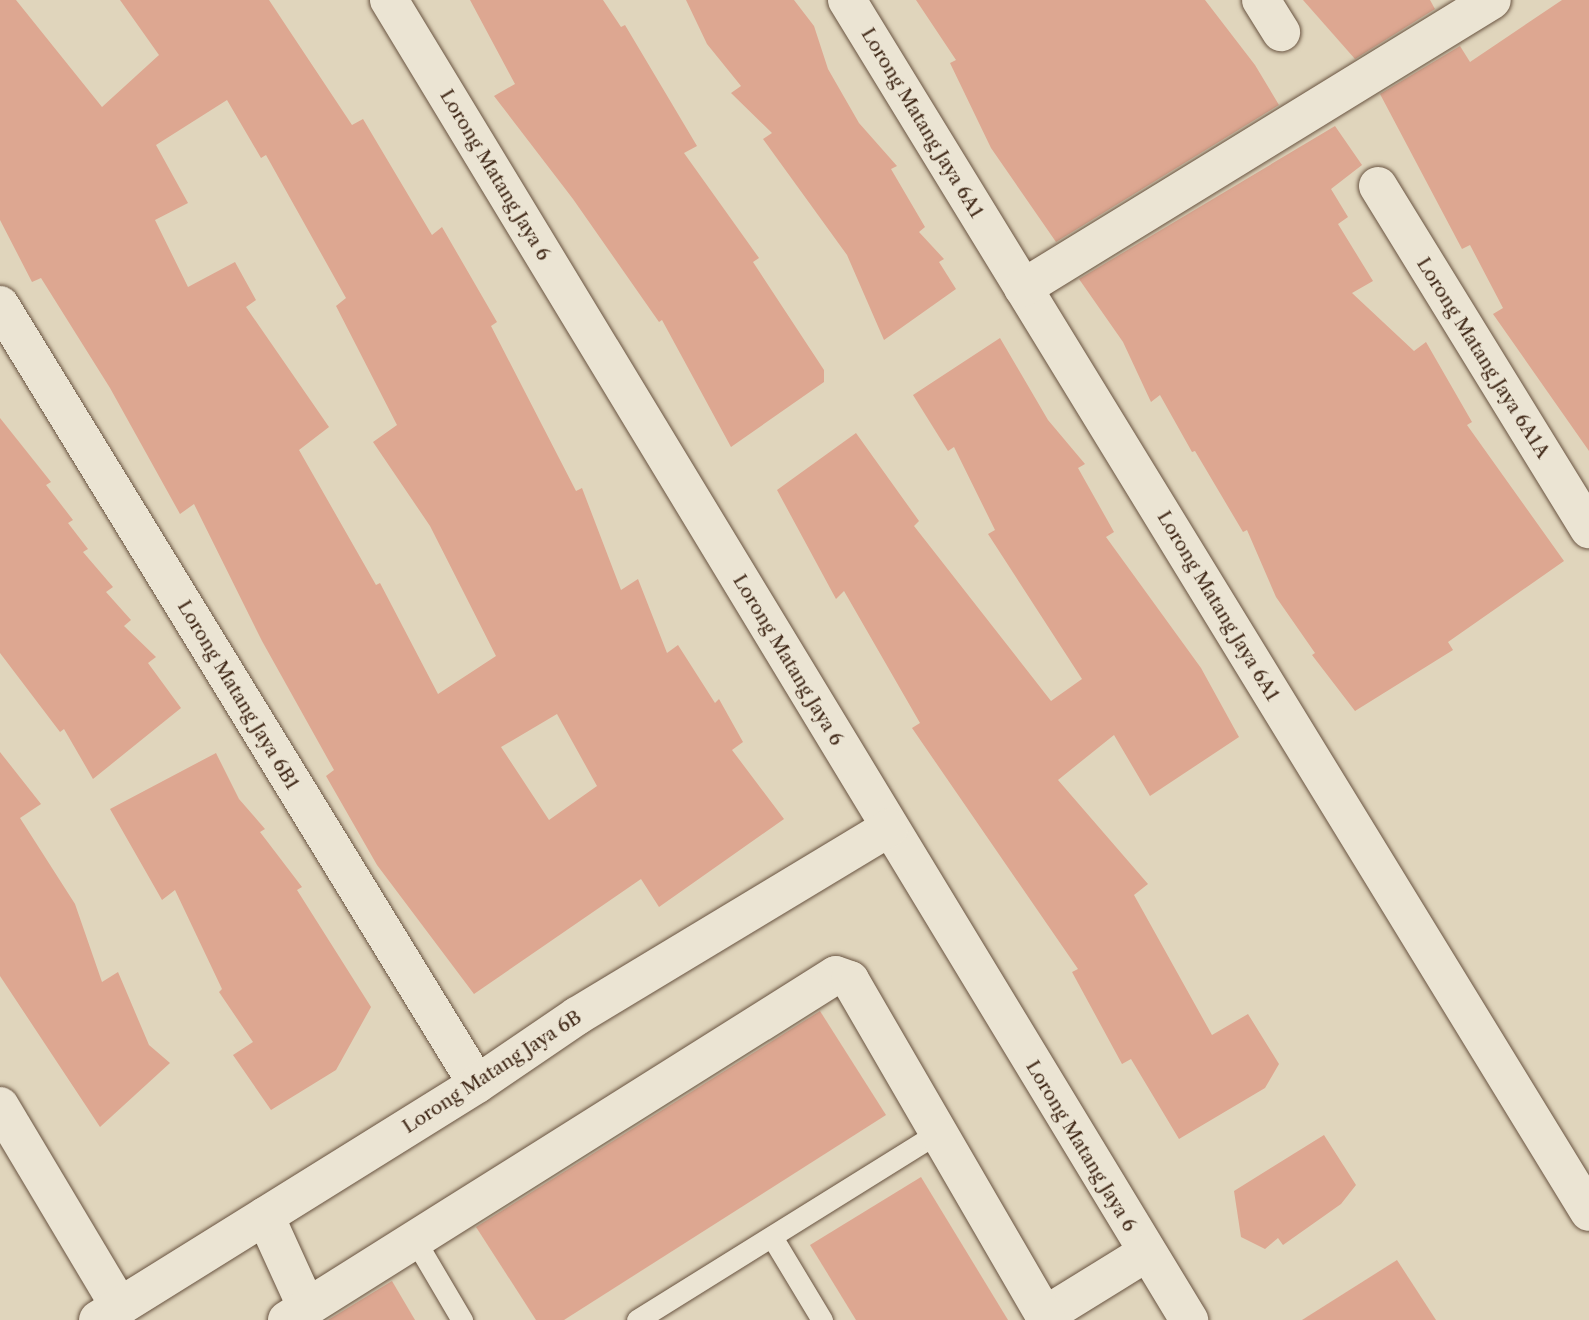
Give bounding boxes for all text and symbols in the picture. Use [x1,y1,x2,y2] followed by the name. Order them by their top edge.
[856,24,988,222] street label: Lorong Matang Jaya 6A1
[435,85,555,265] street label: Lorong Matang Jaya 6
[1412,253,1554,463] street label: Lorong Matang Jaya 6A1A
[1152,507,1284,705] street label: Lorong Matang Jaya 6A1
[728,570,848,750] street label: Lorong Matang Jaya 6
[172,596,304,794] street label: Lorong Matang Jaya 6B1
[398,1006,586,1138] street label: Lorong Matang Jaya 6B
[1021,1056,1141,1236] street label: Lorong Matang Jaya 6

